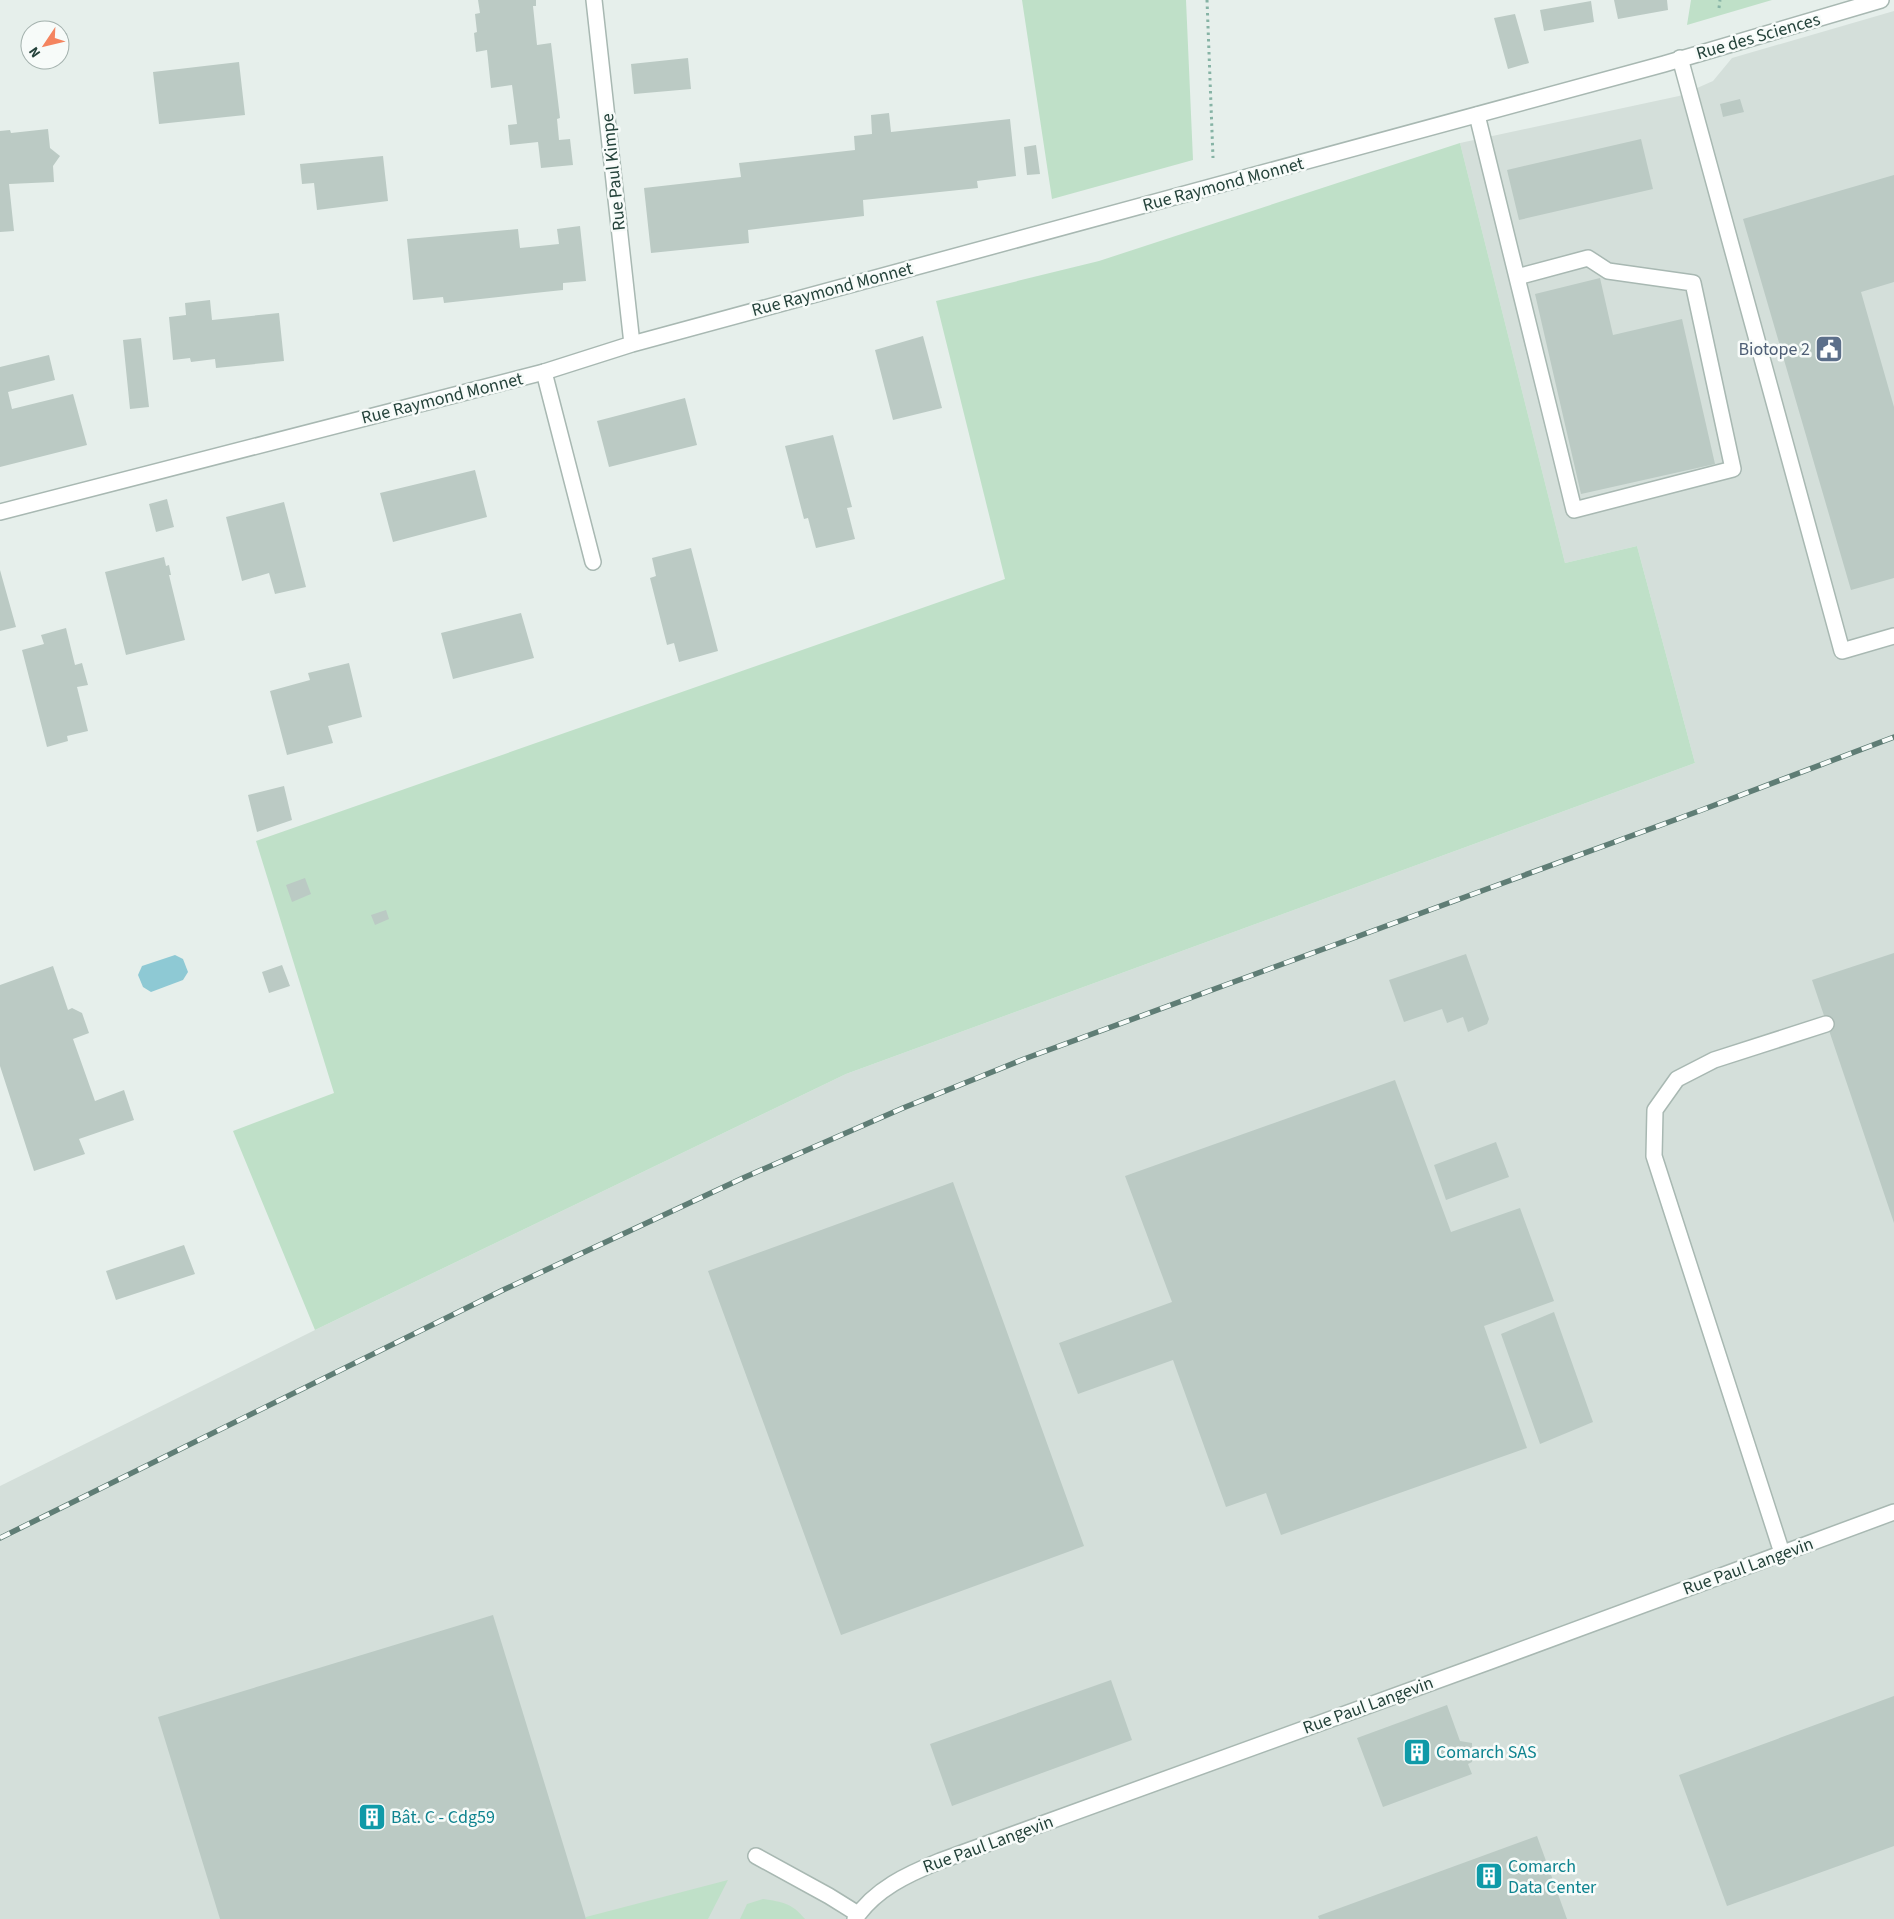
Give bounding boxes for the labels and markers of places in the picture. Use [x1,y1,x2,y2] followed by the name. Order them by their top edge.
[1814,334,1844,364] public building icon: Biotope 2
[1738,337,1810,362] place label: Biotope 2
[1402,1737,1432,1767] building icon: Comarch SAS
[1436,1740,1537,1765] place label: Comarch SAS
[357,1802,387,1832] building icon: Bât. C - Cdg59
[391,1805,495,1830] place label: Bât. C - Cdg59
[1508,1854,1597,1900] place label: Comarch Data Center
[1474,1861,1504,1891] building icon: Comarch Data Center

